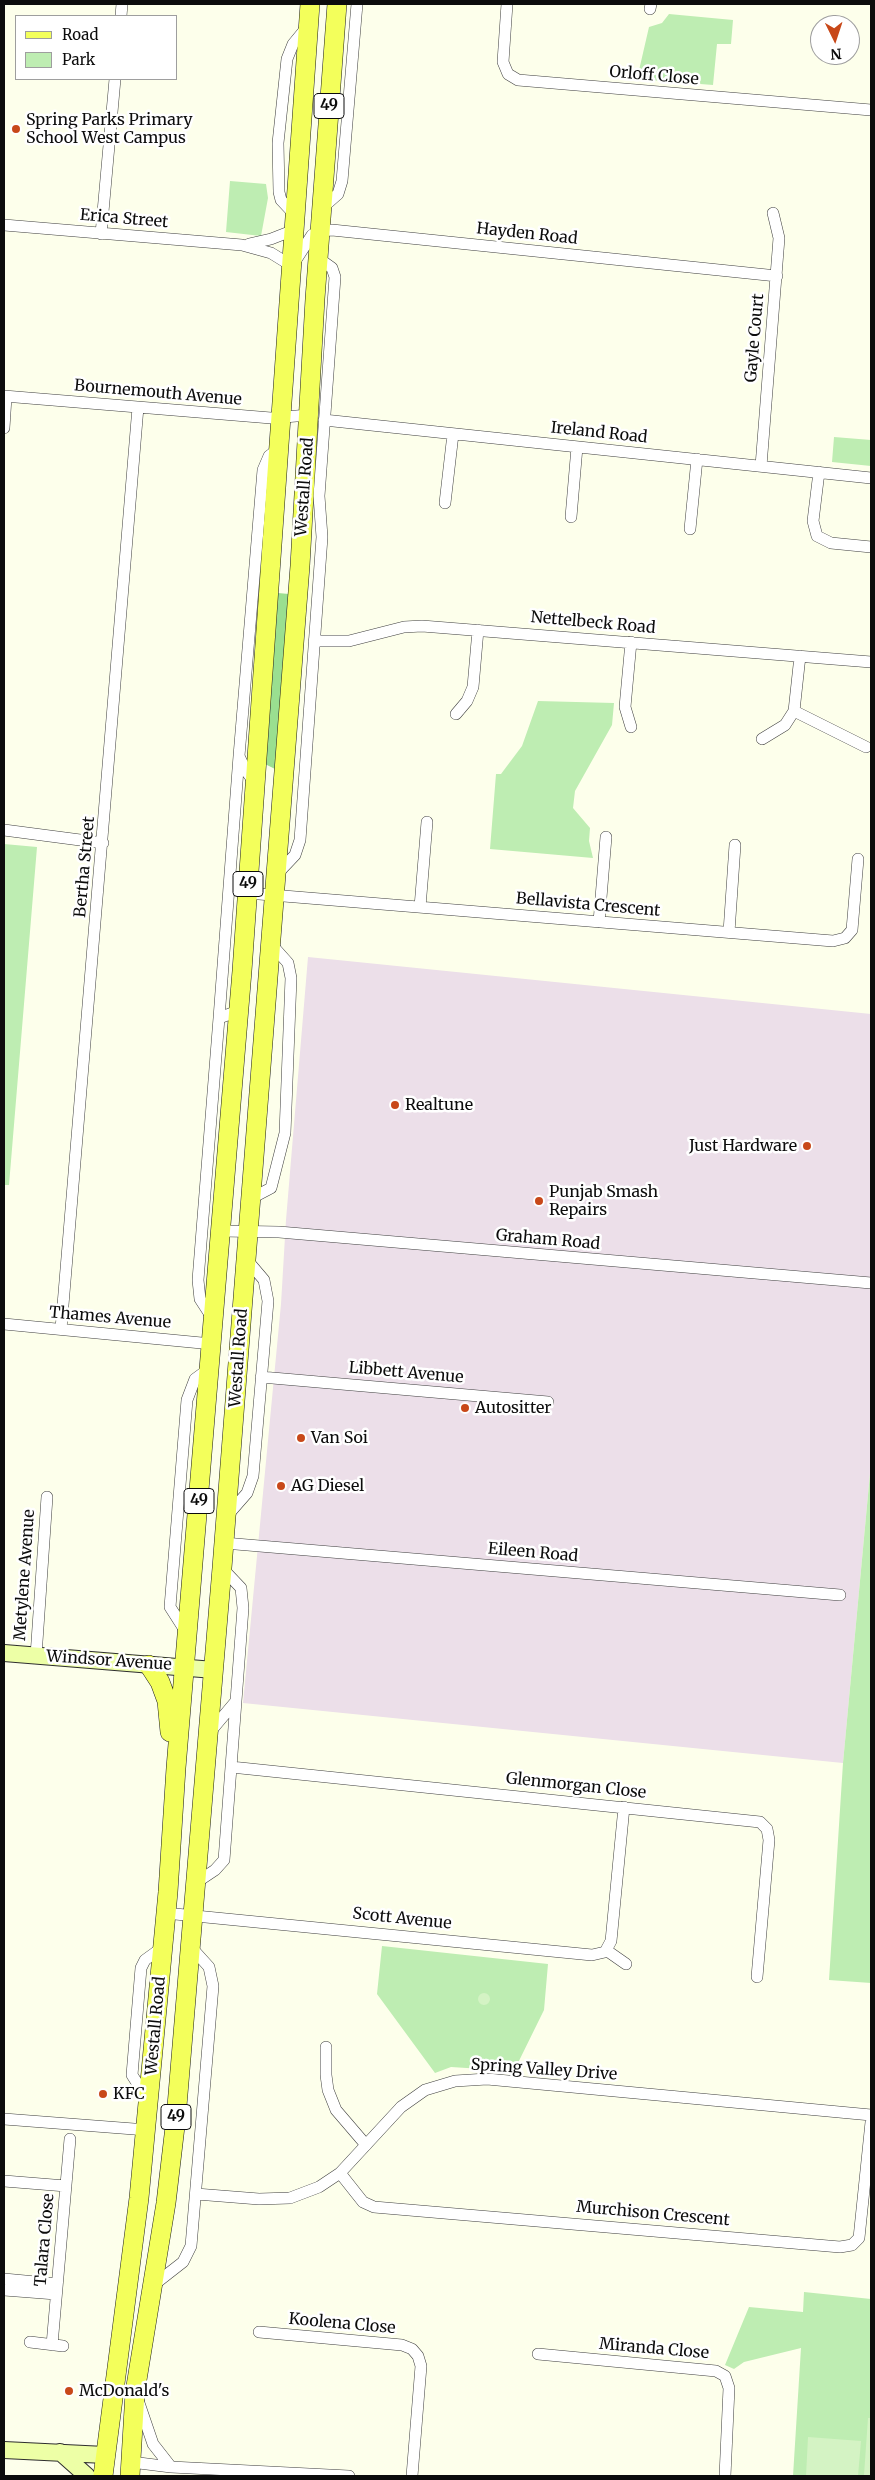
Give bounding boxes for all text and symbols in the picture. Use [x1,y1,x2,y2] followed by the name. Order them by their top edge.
[15,15,178,80] legend
[810,15,860,65] north arrow
[62,25,98,44] text: Road
[830,45,842,63] text: N
[62,50,95,69] text: Park
[609,63,699,89] street label: Orloff Close
[314,94,344,118] road number: 49
[26,110,192,148] place label: Spring Parks Primary School West Campus
[10,123,22,135] marker: Spring Parks Primary School West Campus
[79,206,169,232] street label: Erica Street
[476,219,578,249] street label: Hayden Road
[742,293,768,383] street label: Gayle Court
[73,376,243,410] street label: Bournemouth Avenue
[550,418,648,448] street label: Ireland Road
[292,437,318,537] street label: Westall Road
[530,608,656,638] street label: Nettelbeck Road
[71,816,99,918] street label: Bertha Street
[233,872,263,896] road number: 49
[515,889,661,921] street label: Bellavista Crescent
[405,1095,473,1115] place label: Realtune
[389,1099,401,1111] marker: Realtune
[689,1136,797,1156] place label: Just Hardware
[801,1140,813,1152] marker: Just Hardware
[549,1182,658,1220] place label: Punjab Smash Repairs
[533,1195,545,1207] marker: Punjab Smash Repairs
[495,1226,601,1254] street label: Graham Road
[48,1303,172,1333] street label: Thames Avenue
[226,1308,252,1408] street label: Westall Road
[348,1358,464,1388] street label: Libbett Avenue
[475,1398,552,1418] place label: Autositter
[459,1402,471,1414] marker: Autositter
[311,1428,368,1448] place label: Van Soi
[295,1432,307,1444] marker: Van Soi
[291,1476,364,1496] place label: AG Diesel
[275,1480,287,1492] marker: AG Diesel
[184,1488,214,1514] road number: 49
[11,1509,39,1641] street label: Metylene Avenue
[487,1539,579,1567] street label: Eileen Road
[46,1647,172,1675] street label: Windsor Avenue
[505,1769,647,1803] street label: Glenmorgan Close
[352,1904,452,1934] street label: Scott Avenue
[142,1976,170,2076] street label: Westall Road
[470,2055,618,2085] street label: Spring Valley Drive
[113,2084,145,2104] place label: KFC
[97,2088,109,2100] marker: KFC
[161,2104,191,2130] road number: 49
[31,2193,59,2287] street label: Talara Close
[576,2198,730,2230] street label: Murchison Crescent
[288,2310,396,2338] street label: Koolena Close
[598,2335,710,2363] street label: Miranda Close
[79,2381,169,2401] place label: McDonald's
[63,2385,75,2397] marker: McDonald's

